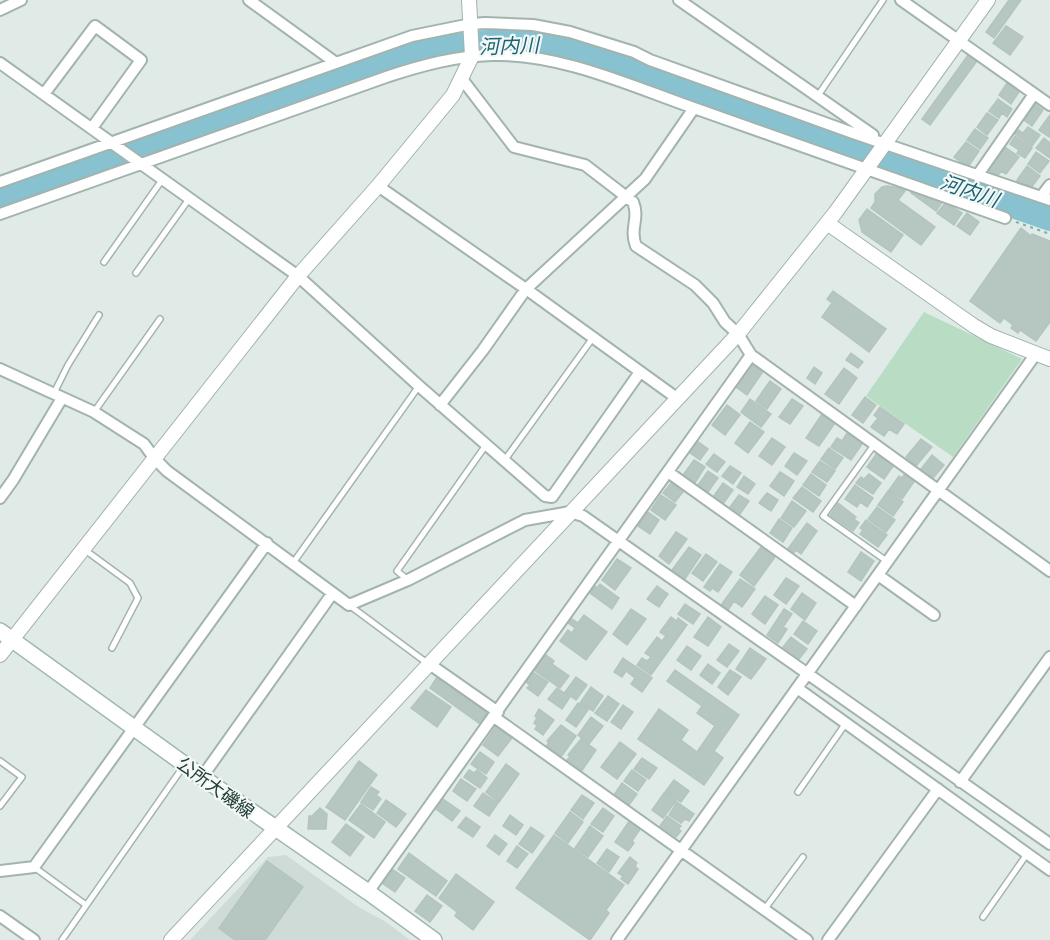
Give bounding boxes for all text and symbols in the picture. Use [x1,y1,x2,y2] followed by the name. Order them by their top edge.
[479,32,541,58] water label: 河内川
[938,169,1004,212] water label: 河内川
[173,752,259,822] street label: 公所大磯線

